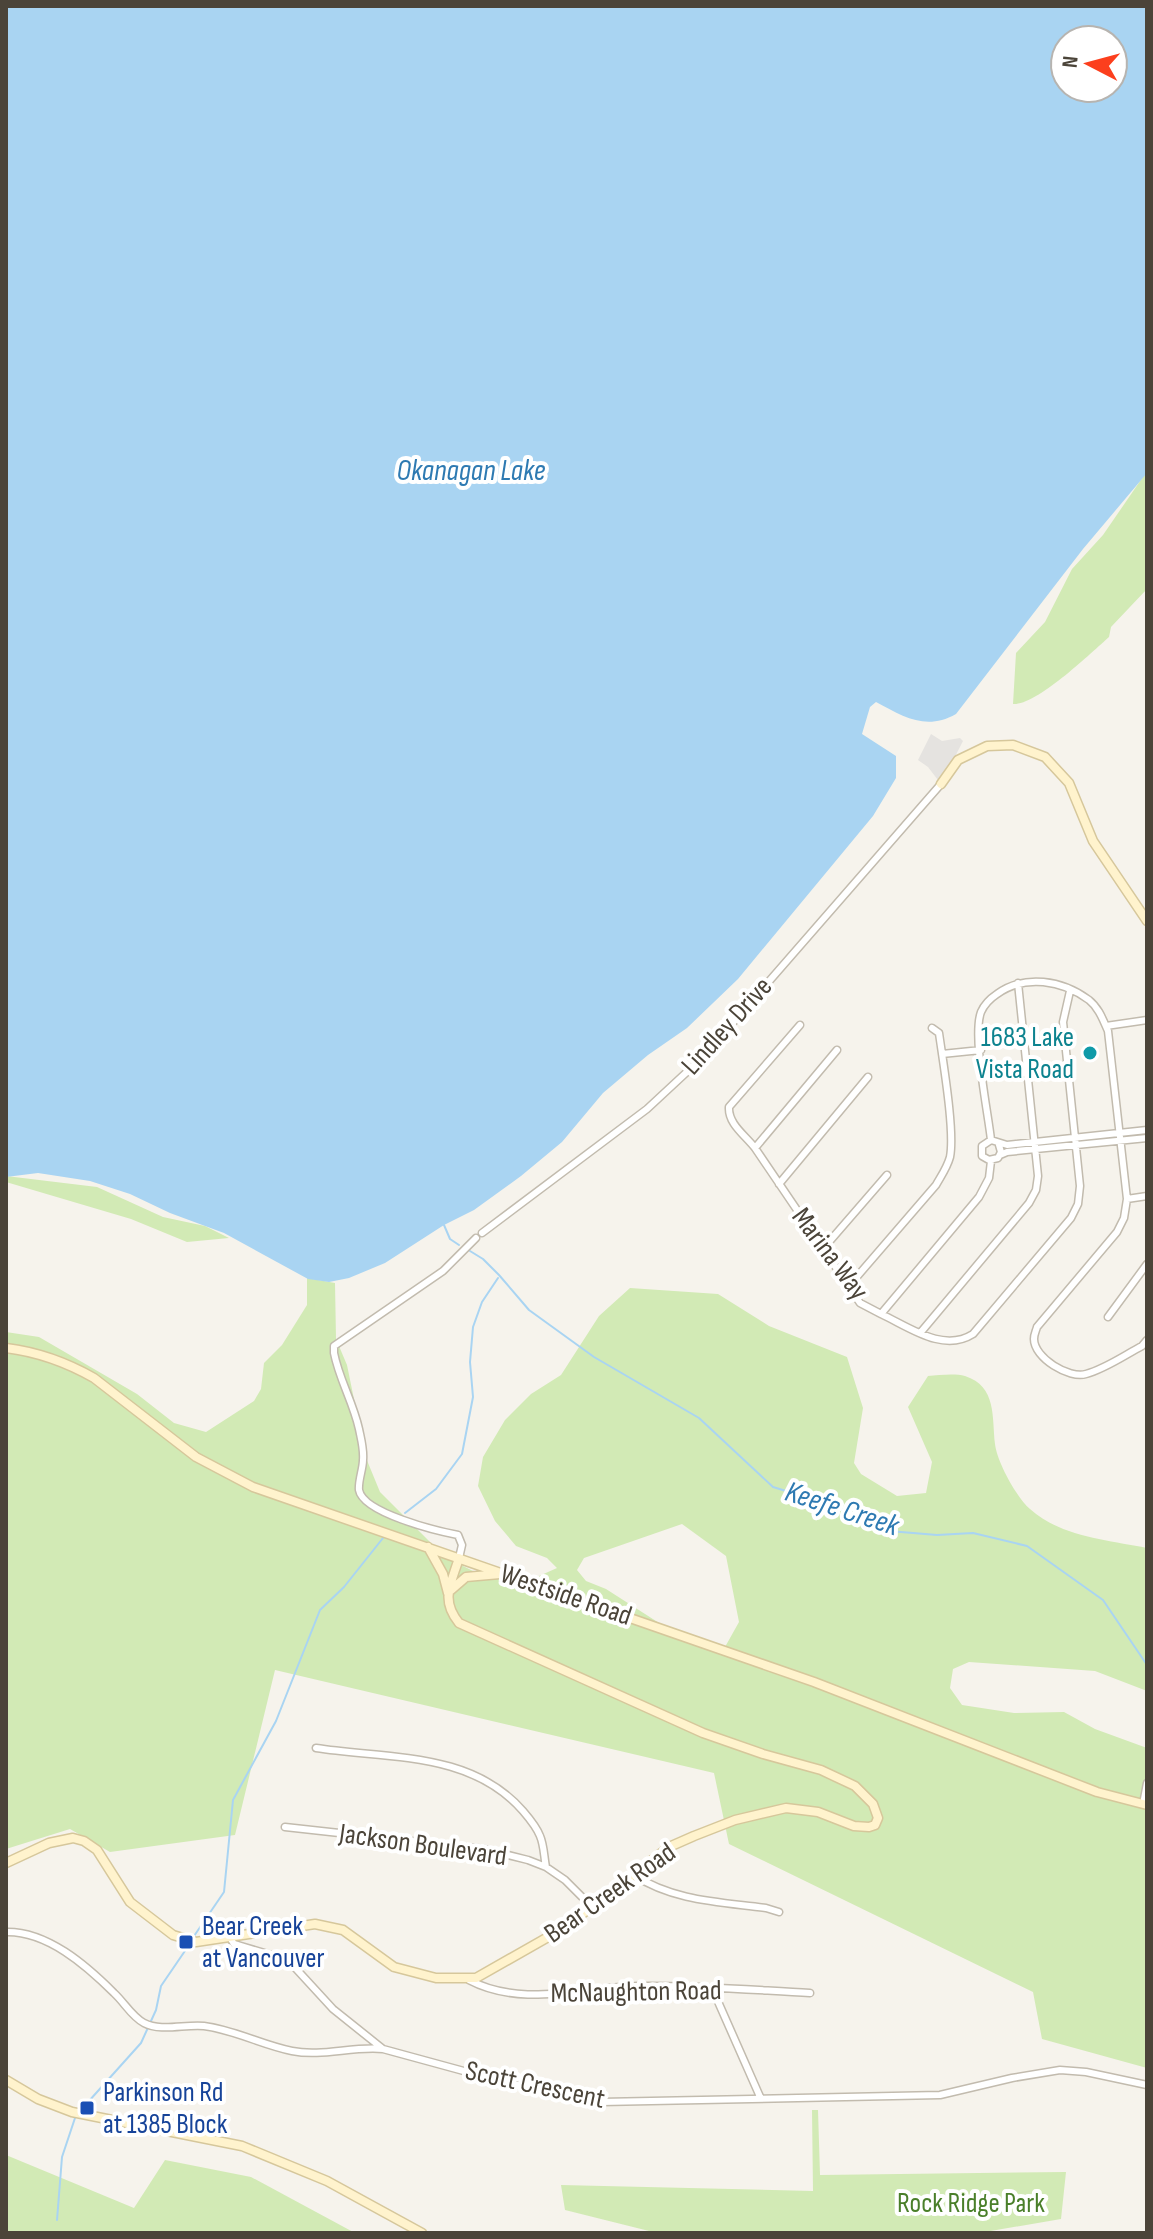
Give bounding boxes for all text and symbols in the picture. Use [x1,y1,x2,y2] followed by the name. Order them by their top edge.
[1049,24,1129,104] north arrow
[1057,55,1085,69] text: N
[397,453,546,489] water label: Okanagan Lake
[675,970,779,1082] street label: Lindley Drive
[976,1021,1074,1086] place label: 1683 Lake Vista Road
[1081,1044,1099,1062] marker: 1683 Lake Vista Road
[785,1201,875,1307] street label: Marina Way
[781,1474,904,1544] water label: Keefe Creek
[496,1557,636,1633] street label: Westside Road
[336,1817,509,1873] street label: Jackson Boulevard
[538,1836,682,1950] street label: Bear Creek Road
[202,1910,325,1975] place label: Bear Creek at Vancouver
[177,1933,195,1951] marker: Bear Creek at Vancouver
[550,1974,722,2010] street label: McNaughton Road
[462,2054,608,2116] street label: Scott Crescent
[103,2076,228,2141] place label: Parkinson Rd at 1385 Block
[78,2099,96,2117] marker: Parkinson Rd at 1385 Block
[897,2187,1045,2220] park label: Rock Ridge Park

